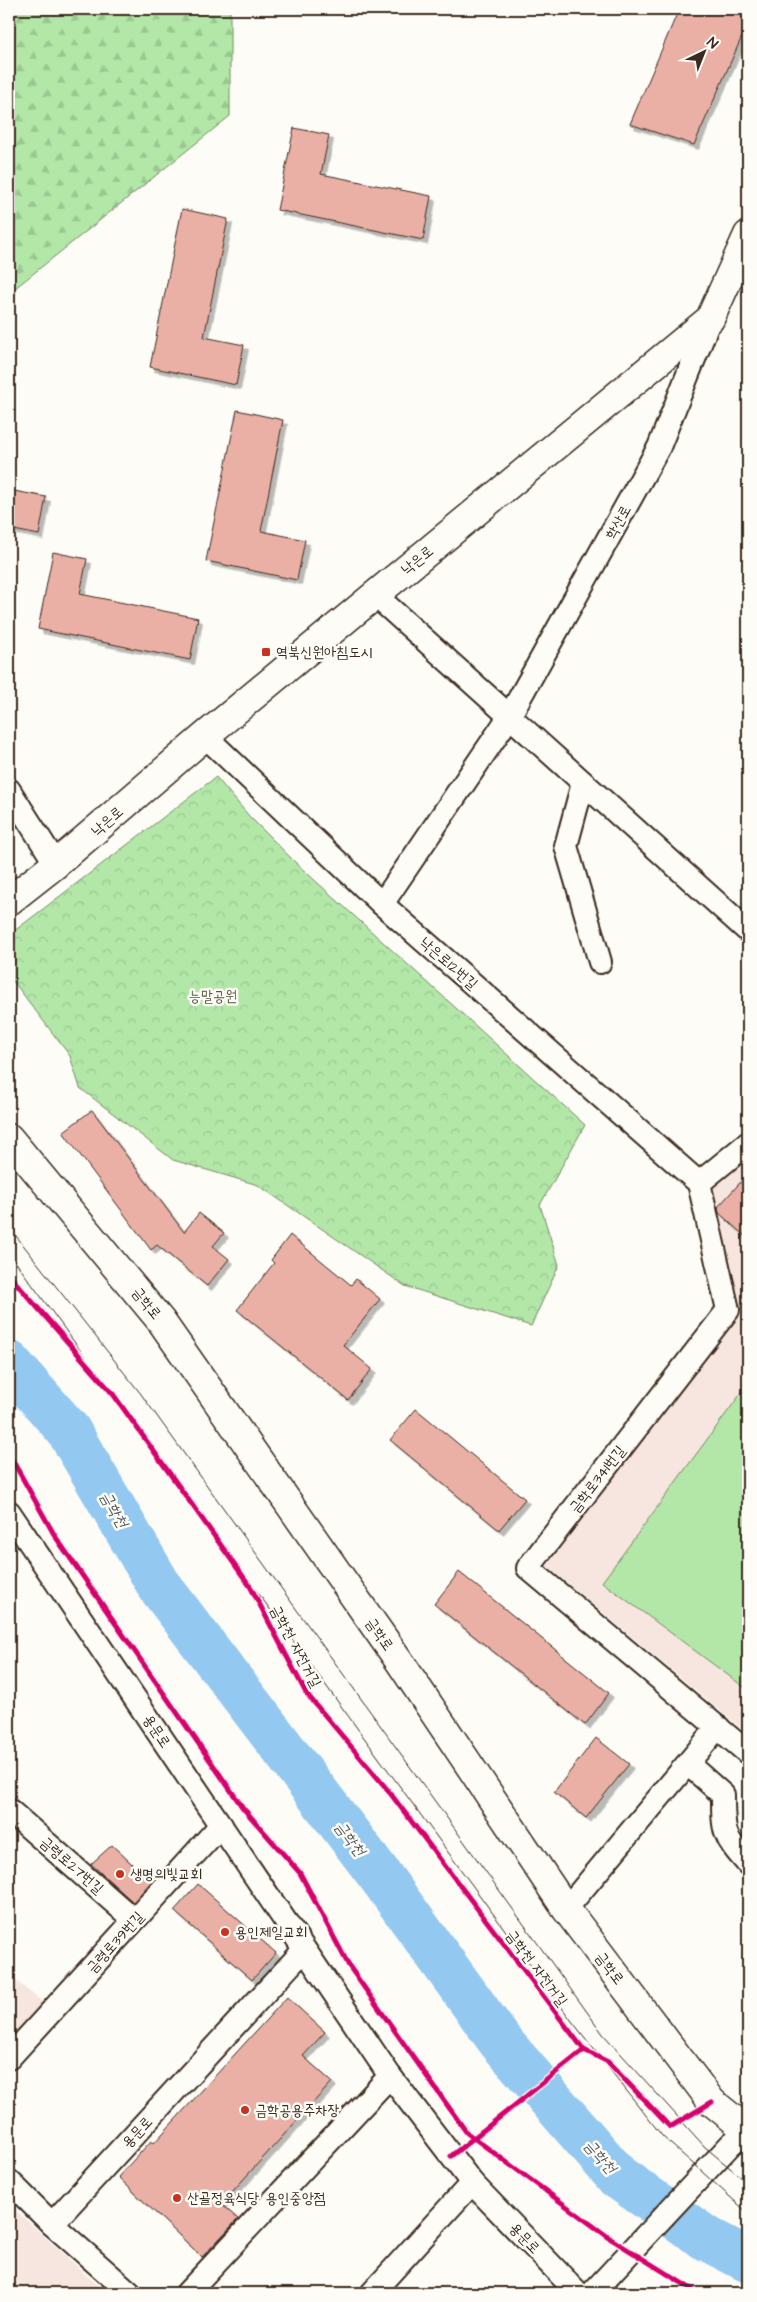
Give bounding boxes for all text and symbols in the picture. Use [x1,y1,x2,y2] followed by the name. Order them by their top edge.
[680,28,730,78] north arrow
[702,33,722,54] text: N
[600,501,636,543] street label: 학산로
[397,541,438,580] street label: 낙은로
[276,642,373,663] place label: 역북신원아침도시
[260,646,272,658] marker: 역북신원아침도시
[87,802,128,841] street label: 낙은로
[415,932,482,995] street label: 낙은로12번길
[189,986,237,1007] park label: 능말공원
[127,1283,166,1324] street label: 금학로
[564,1441,630,1517] street label: 금학로341번길
[95,1487,134,1534] water label: 금학천
[265,1601,326,1691] street label: 금학천 자전거길
[361,1613,399,1655] street label: 금학로
[138,1710,175,1752] street label: 용문로
[330,1817,372,1862] water label: 금학천
[35,1832,108,1899] street label: 금령로27번길
[130,1864,202,1885] place label: 생명의빛교회
[114,1868,126,1880] marker: 생명의빛교회
[82,1907,149,1978] street label: 금령로39번길
[235,1922,307,1943] place label: 용인제일교회
[219,1926,231,1938] marker: 용인제일교회
[501,1926,572,2011] street label: 금학천 자전거길
[590,1948,629,1989] street label: 금학로
[255,2100,340,2121] place label: 금학공용주차장
[239,2104,251,2116] marker: 금학공용주차장
[117,2112,157,2153] street label: 용문로
[579,2135,623,2180] water label: 금학천
[187,2188,326,2209] place label: 산골정육식당 용인중앙점
[171,2192,183,2204] marker: 산골정육식당 용인중앙점
[505,2218,545,2259] street label: 용문로

